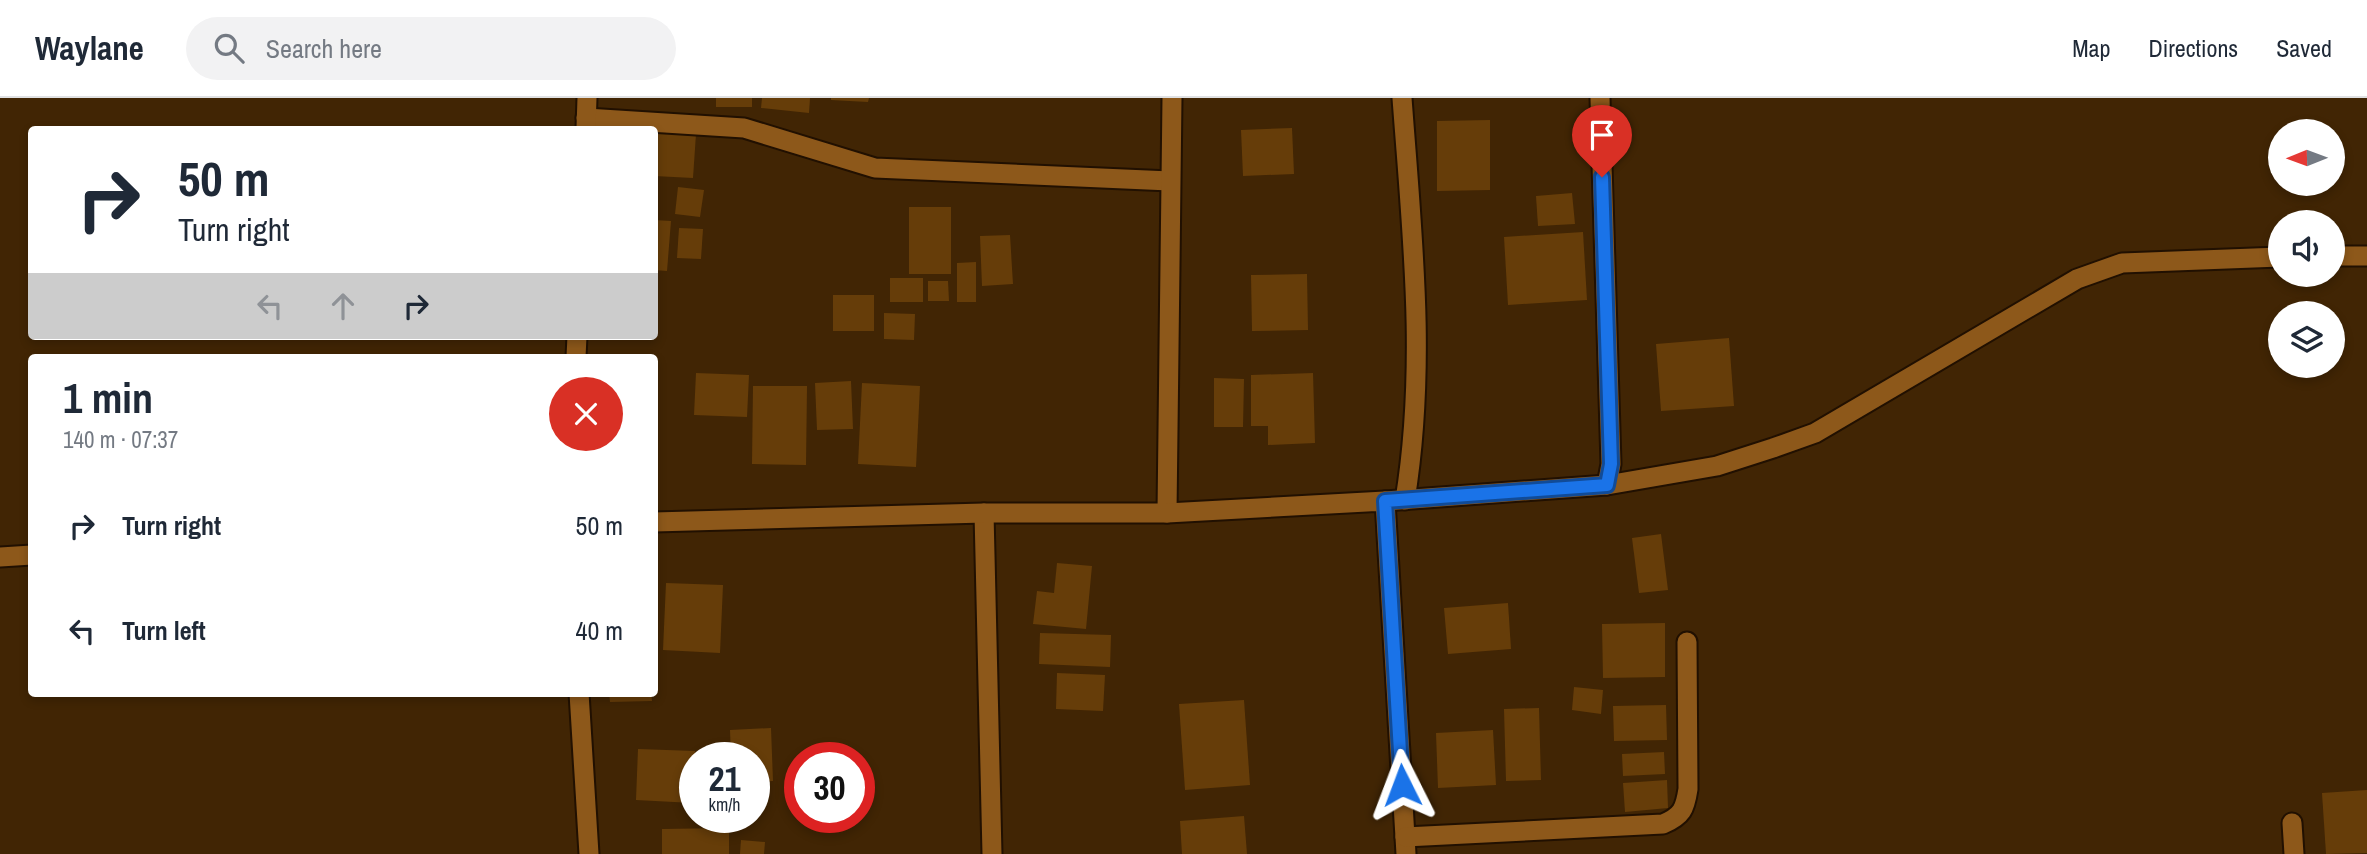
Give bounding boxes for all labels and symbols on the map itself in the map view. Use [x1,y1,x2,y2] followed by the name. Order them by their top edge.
[1572,105,1632,177] pin
[2268,119,2345,196] north arrow
[784,742,875,833] speed limit sign: 30
[1365,748,1439,822] position arrow

